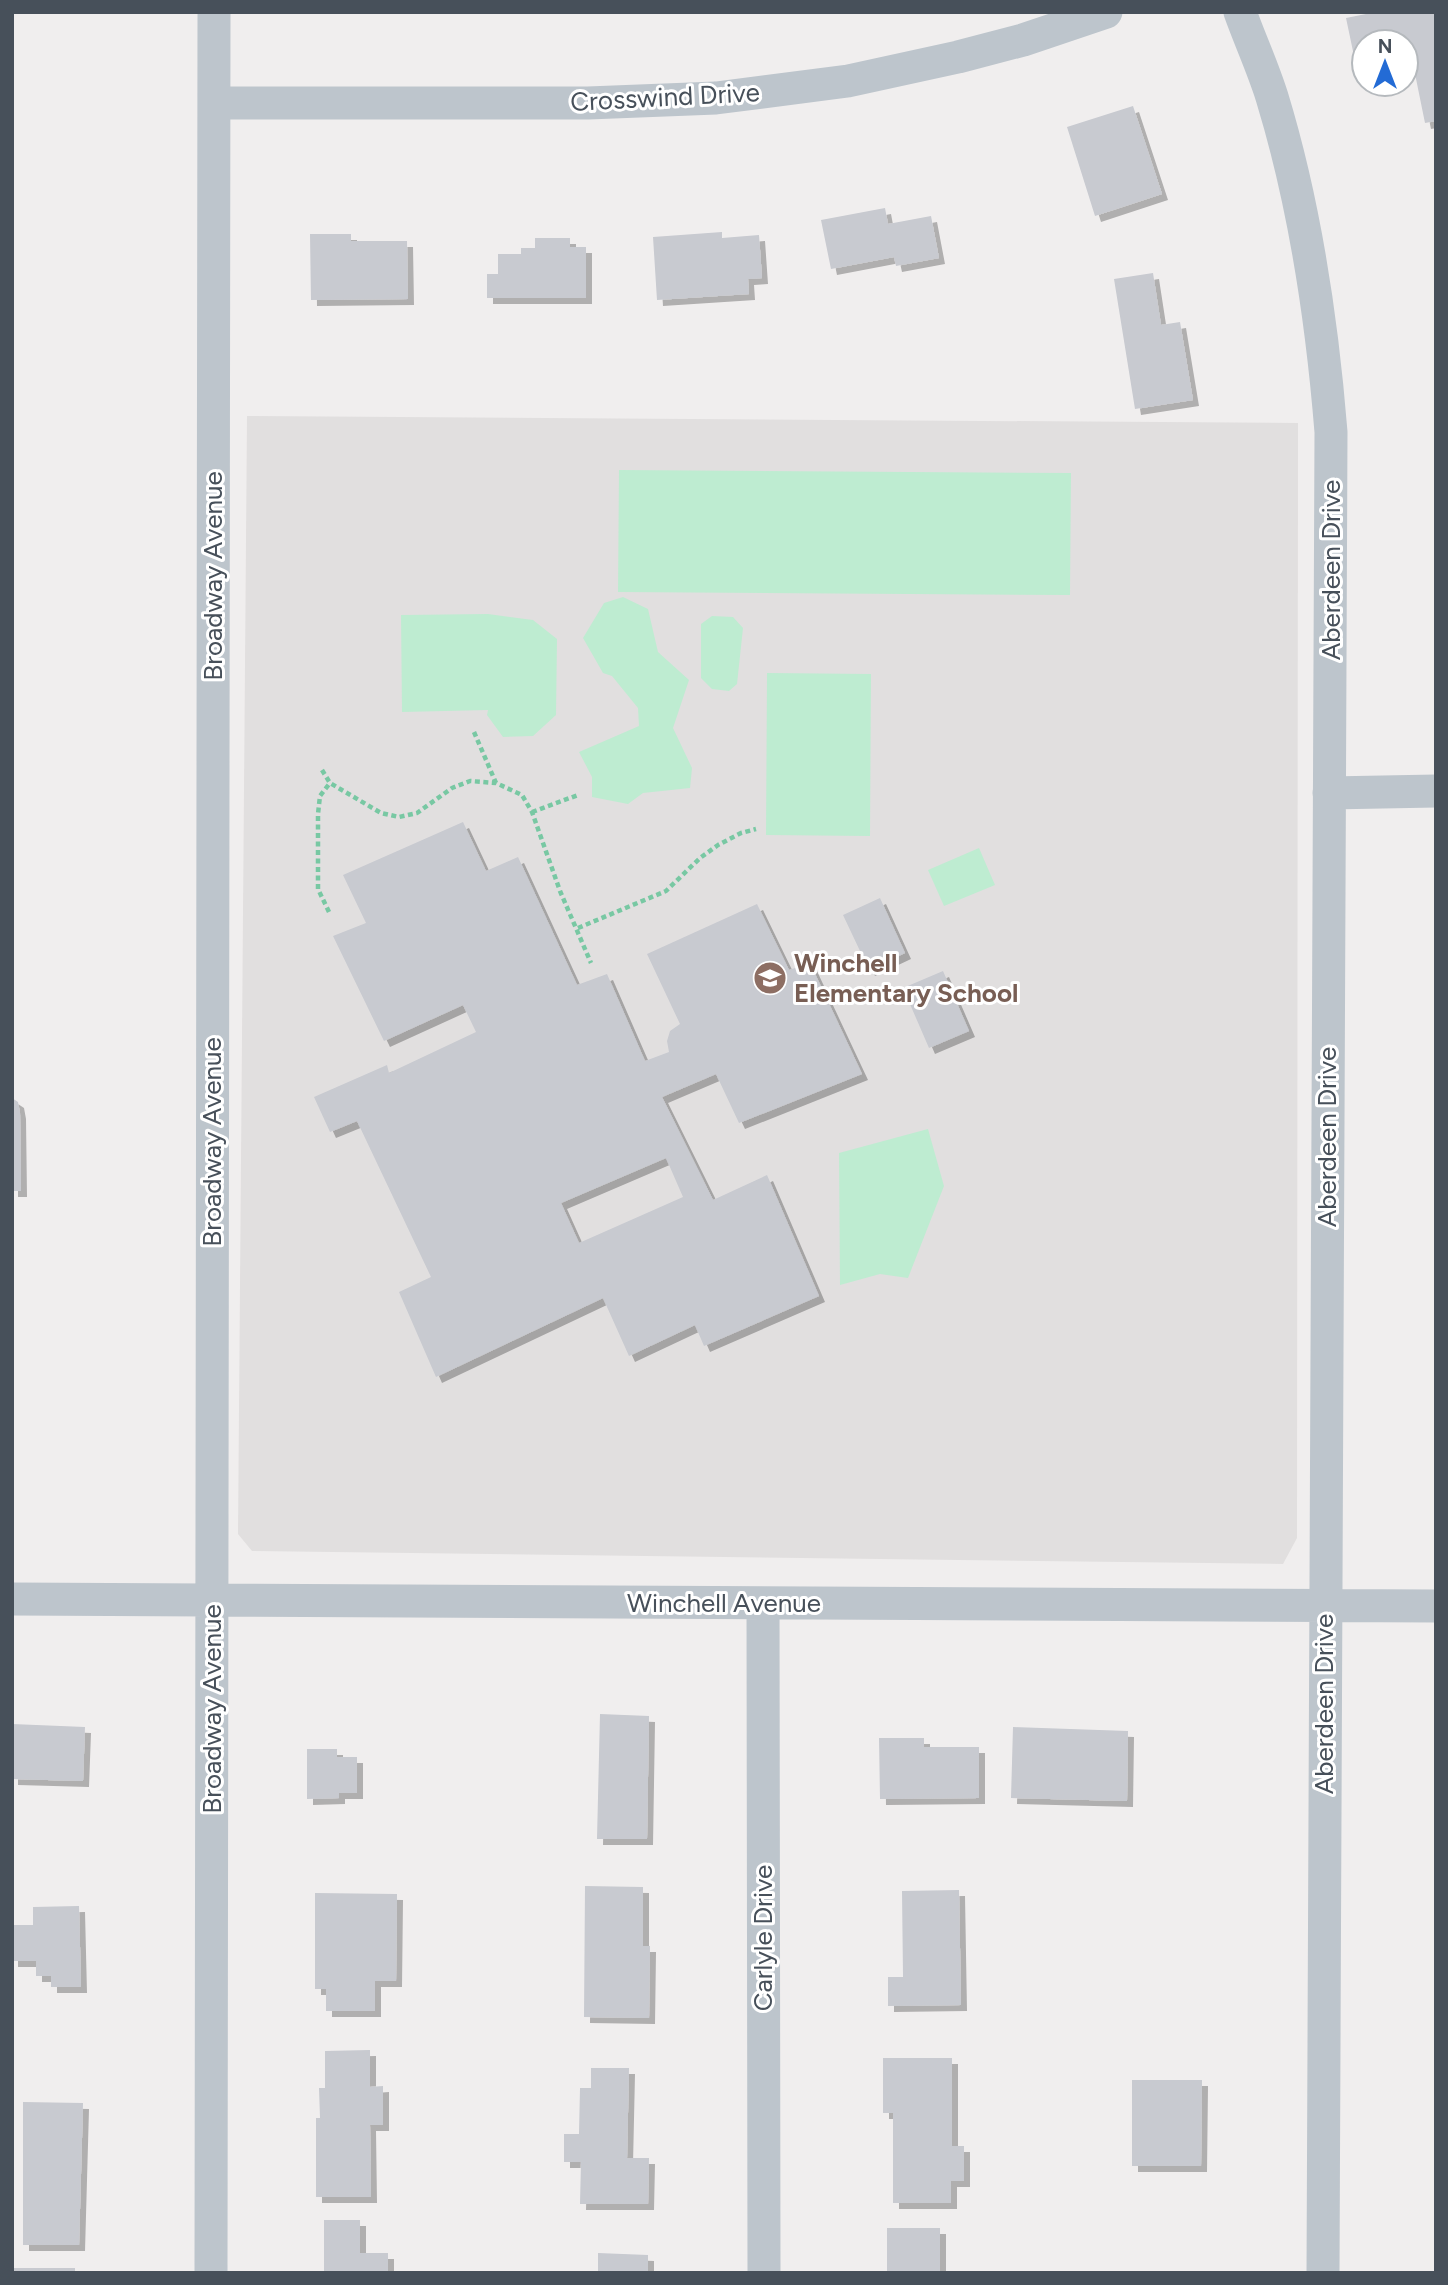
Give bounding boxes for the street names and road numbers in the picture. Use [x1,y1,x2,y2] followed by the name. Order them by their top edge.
[570,76,760,118] street label: Crosswind Drive
[197,471,229,681] street label: Broadway Avenue
[1315,480,1347,660] street label: Aberdeen Drive
[196,1037,228,1247] street label: Broadway Avenue
[1311,1047,1343,1227] street label: Aberdeen Drive
[627,1587,821,1619] street label: Winchell Avenue
[196,1604,228,1814] street label: Broadway Avenue
[1308,1614,1340,1794] street label: Aberdeen Drive
[747,1865,779,2011] street label: Carlyle Drive

